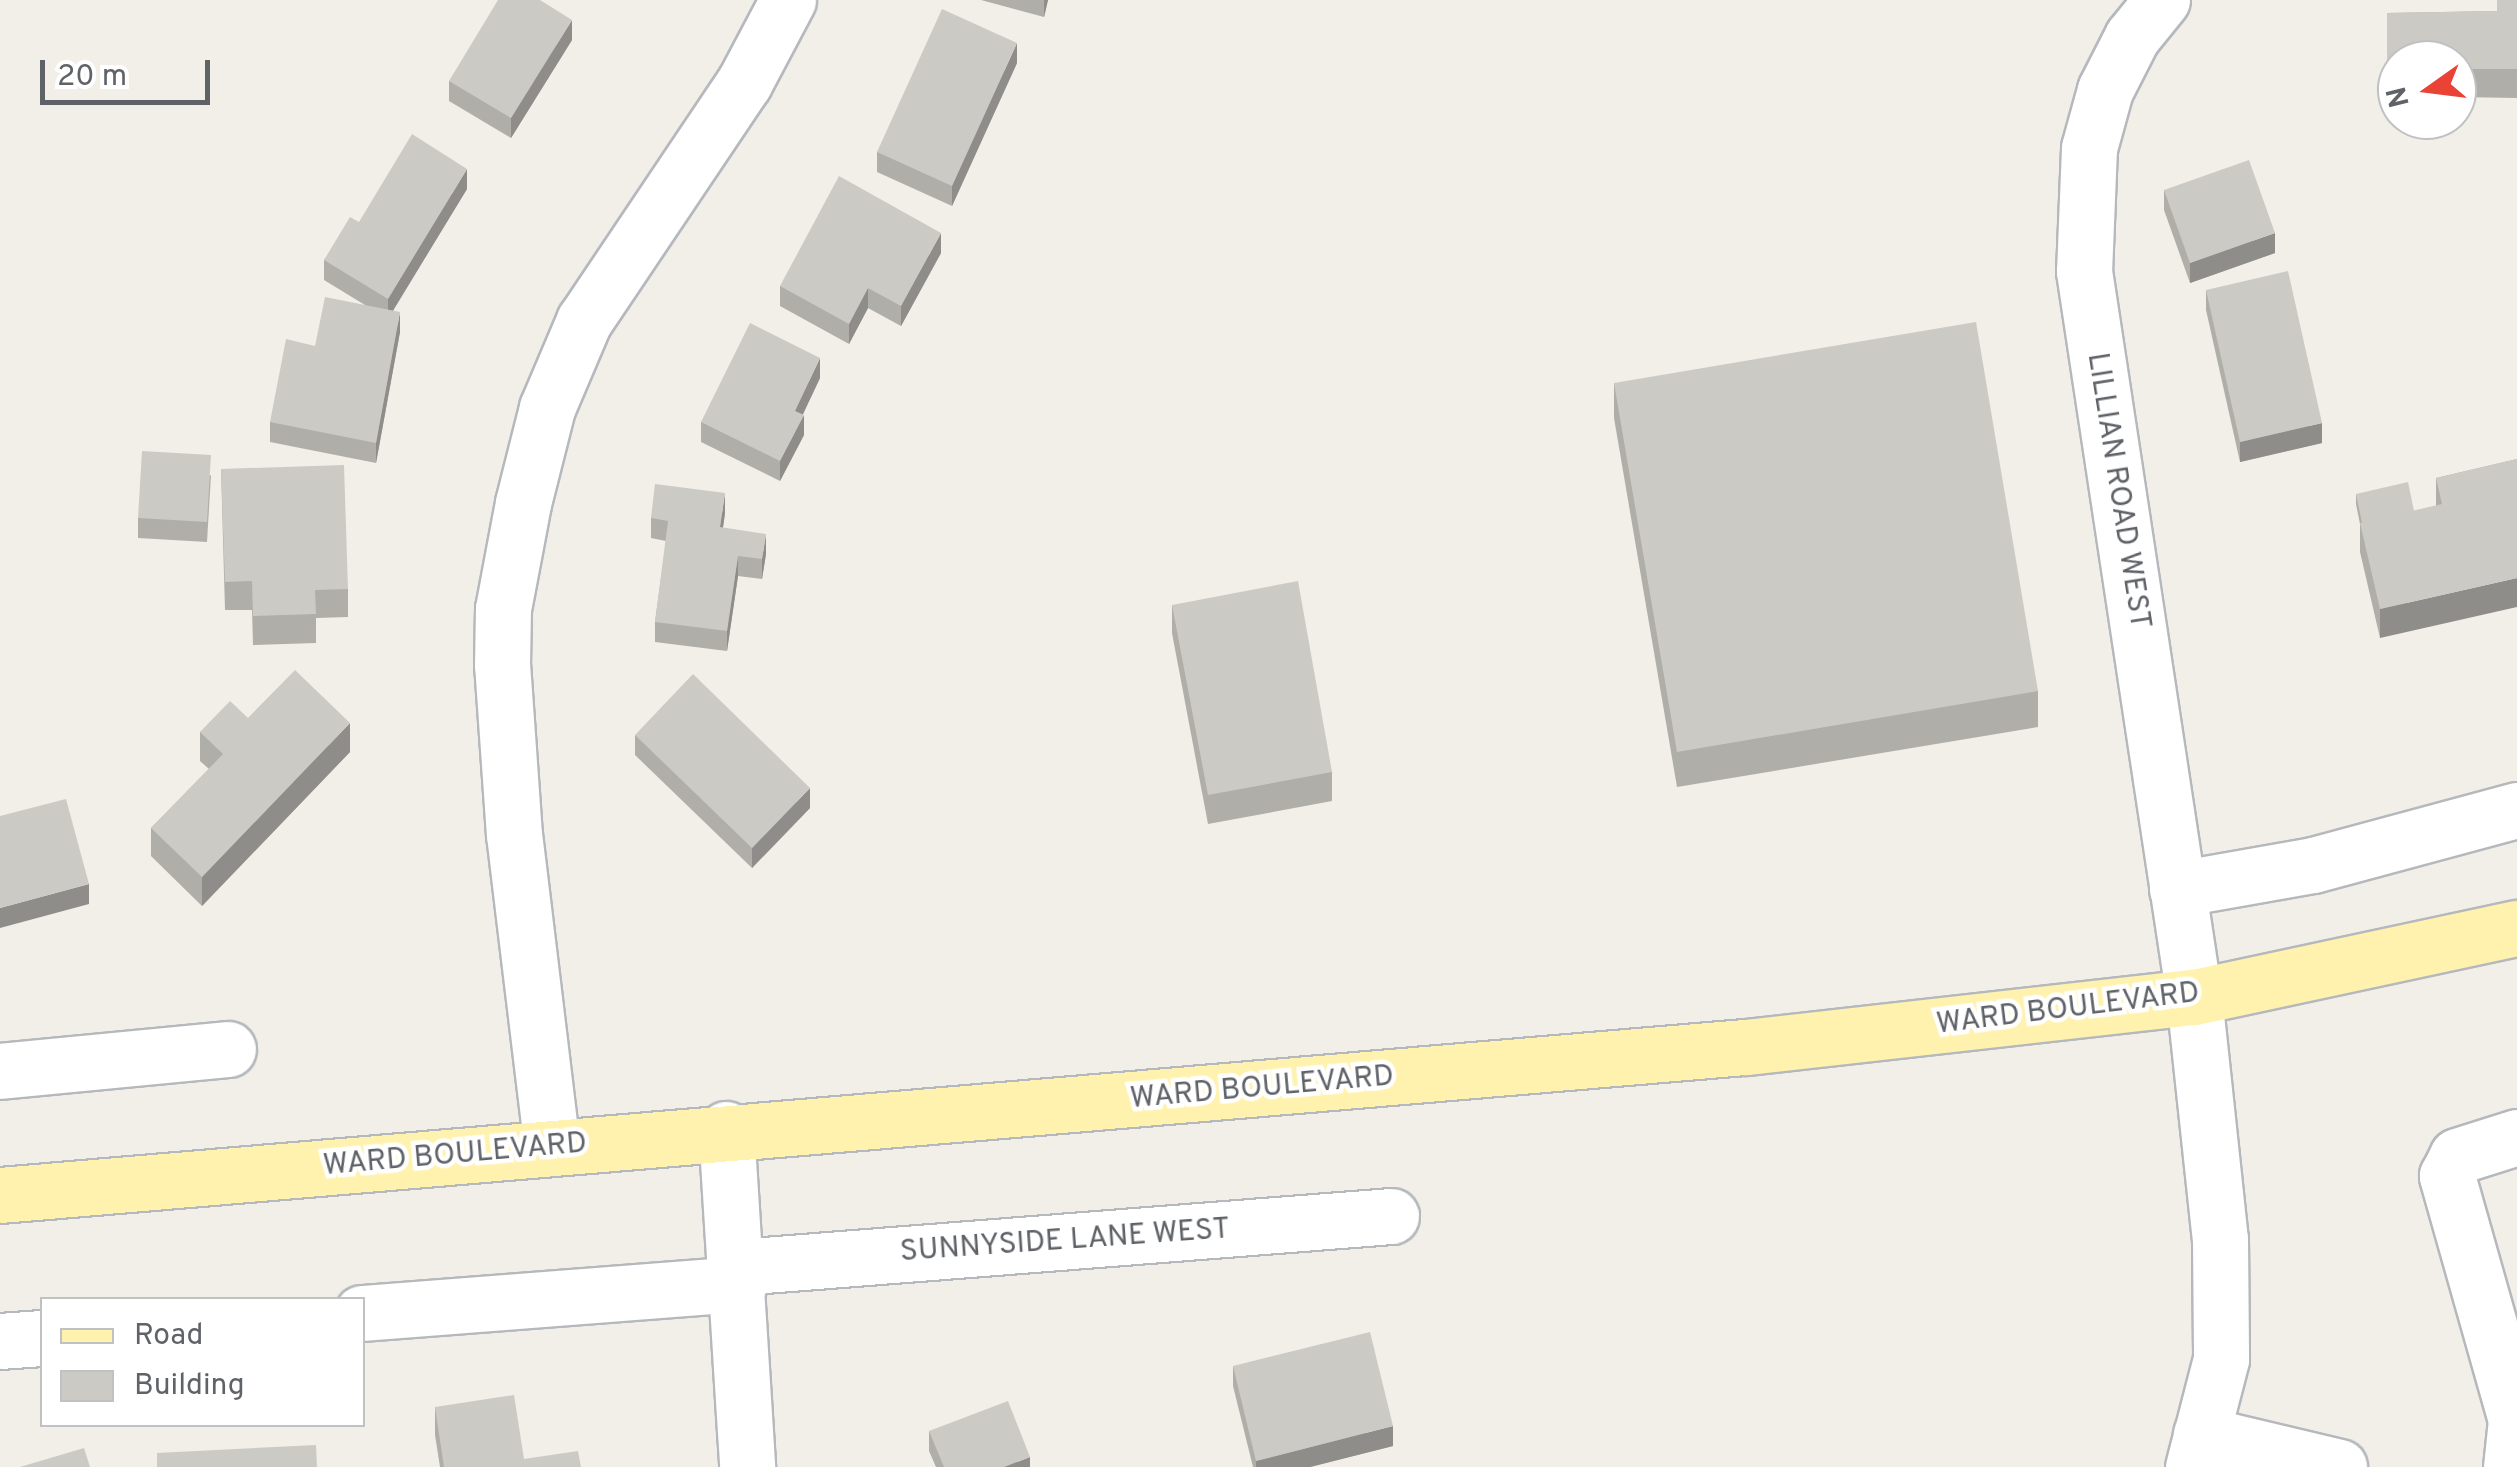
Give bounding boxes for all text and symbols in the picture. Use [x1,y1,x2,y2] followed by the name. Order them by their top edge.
[45,40,215,102] scale bar
[2377,40,2477,140] north arrow
[57,59,127,96] text: 20 m
[2380,83,2420,111] text: N
[2077,350,2157,632] street label: LILLIAN ROAD WEST
[1935,976,2201,1044] street label: WARD BOULEVARD
[1129,1060,1395,1118] street label: WARD BOULEVARD
[322,1127,588,1185] street label: WARD BOULEVARD
[899,1212,1231,1272] street label: SUNNYSIDE LANE WEST
[40,1297,365,1427] legend
[134,1318,203,1355] text: Road
[134,1368,245,1405] text: Building

